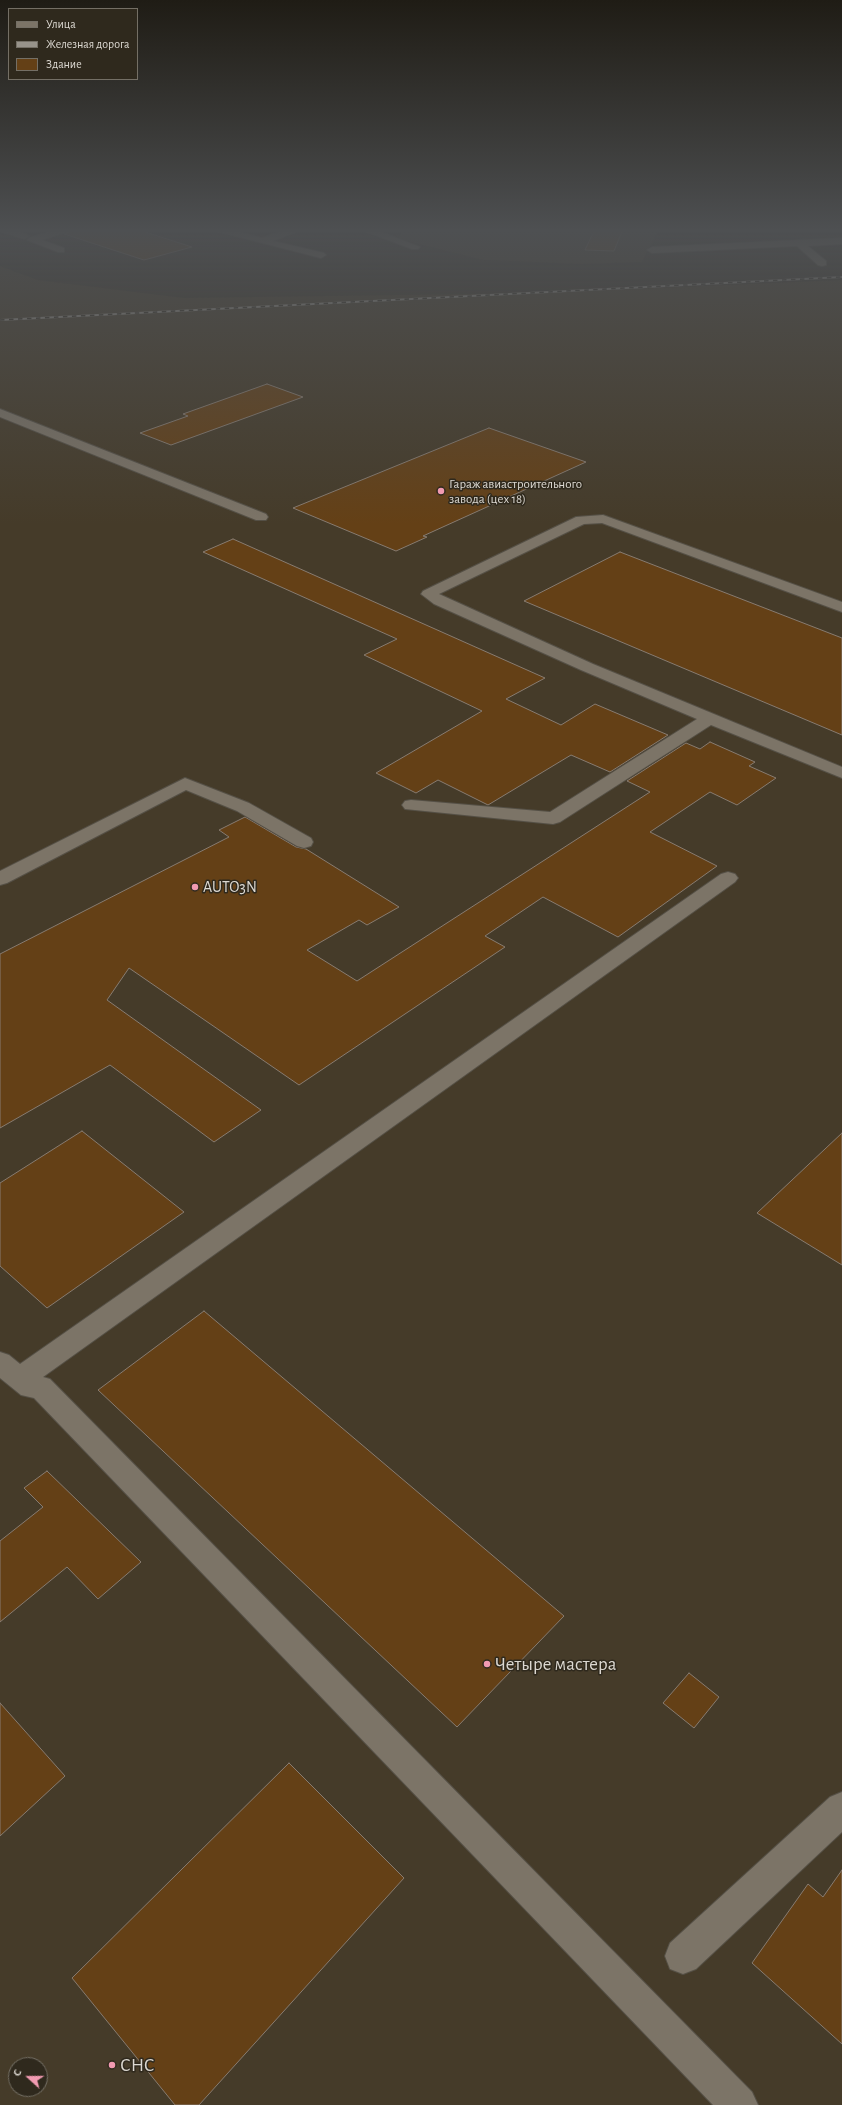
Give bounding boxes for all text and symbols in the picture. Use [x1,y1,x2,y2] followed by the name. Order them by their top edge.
[8,8,138,80] legend
[46,18,76,30] text: Улица
[46,38,130,50] text: Железная дорога
[46,58,82,70] text: Здание
[449,476,582,507] place label: Гараж авиастроительного завода (цех 18)
[436,486,446,496] marker: Гараж авиастроительного завода (цех 18)
[203,877,257,897] place label: AUTO3N
[190,882,200,892] marker: AUTO3N
[495,1653,616,1675] place label: Четыре мастера
[482,1659,492,1669] marker: Четыре мастера
[120,2054,155,2076] place label: СНС
[8,2057,48,2097] north arrow
[107,2060,117,2070] marker: СНС
[11,2068,23,2078] text: С

